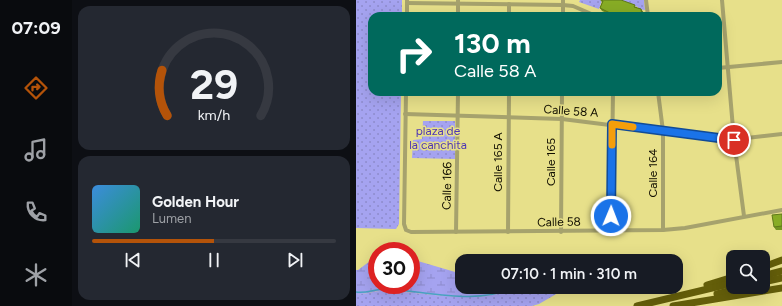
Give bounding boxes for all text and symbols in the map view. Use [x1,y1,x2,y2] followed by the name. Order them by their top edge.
[11,17,61,39] text: 07:09
[454,26,531,60] text: 130 m
[388,28,440,80] icon: right
[190,59,238,109] text: 29
[454,60,536,82] text: Calle 58 A
[22,74,50,102] icon: directions
[543,102,599,120] street label: Calle 58 A
[198,106,230,124] text: km/h
[717,123,751,157] pin
[409,124,467,152] park label: plaza de la canchita
[723,129,745,151] icon: arrive
[491,132,505,192] street label: Calle 165 A
[22,136,50,164] icon: music
[544,138,558,186] street label: Calle 165
[646,148,660,197] street label: Calle 164
[440,162,454,210] street label: Calle 166
[152,193,239,211] text: Golden Hour
[590,195,632,237] position arrow
[22,198,50,226] icon: phone
[152,211,191,226] text: Lumen
[537,215,581,229] street label: Calle 58
[368,242,420,294] speed limit sign: 30
[122,249,144,271] icon: previous
[203,249,225,271] icon: pause
[284,249,306,271] icon: next
[726,250,770,294] map controls
[726,250,770,294] button: search
[22,261,50,289] icon: climate
[501,265,637,283] text: 07:10 · 1 min · 310 m

